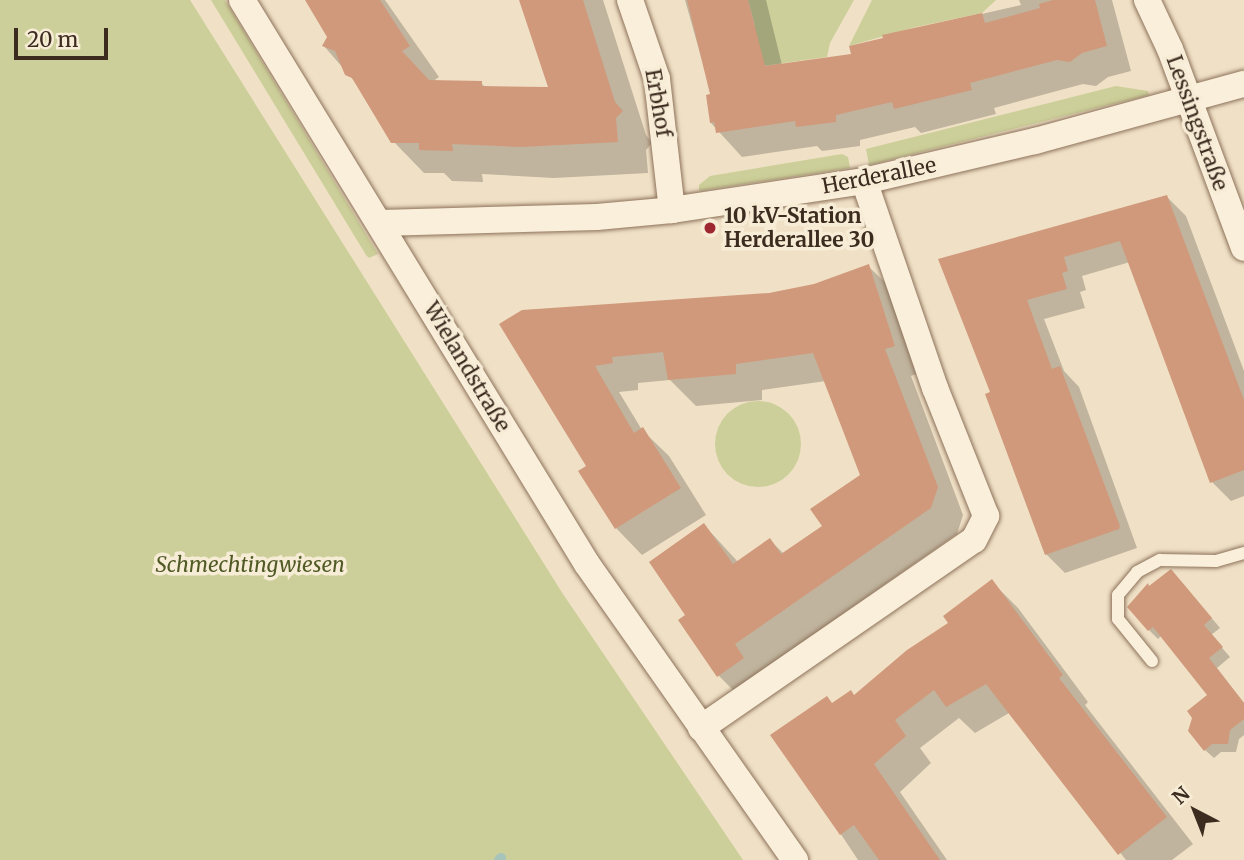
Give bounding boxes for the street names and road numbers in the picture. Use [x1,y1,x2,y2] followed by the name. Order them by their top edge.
[1161,52,1233,194] street label: Lessingstraße
[640,67,676,139] street label: Erbhof
[820,153,938,199] street label: Herderallee
[418,298,516,436] street label: Wielandstraße

